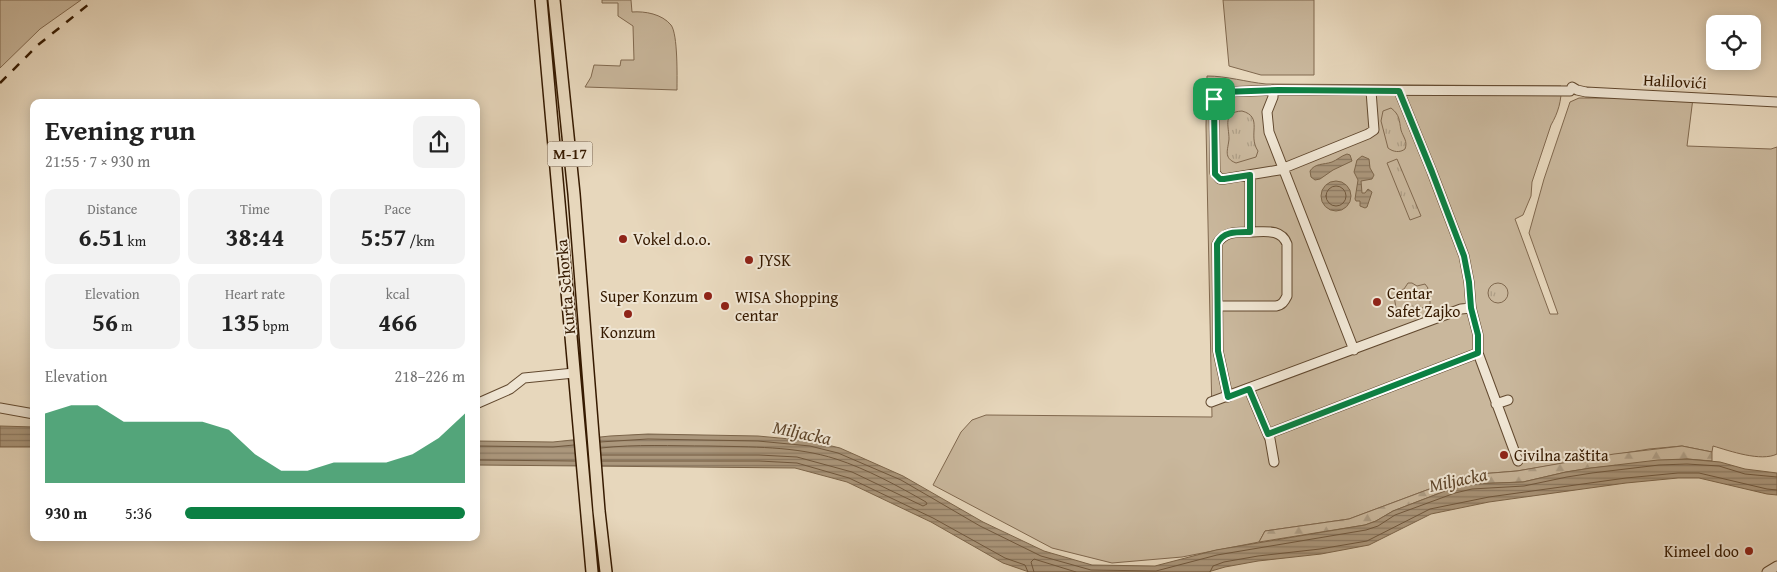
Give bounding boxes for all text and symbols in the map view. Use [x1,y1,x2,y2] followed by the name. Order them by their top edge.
[1706,15,1761,70] map controls
[1706,15,1761,70] button: locate
[1643,67,1708,95] street label: Halilovići
[1193,78,1235,120] pin
[1200,85,1228,113] icon: arrive
[45,109,196,150] text: Evening run
[413,116,465,168] button: share
[548,142,592,166] road number: M-17
[45,149,150,173] text: 21:55 · 7 × 930 m
[87,199,137,219] text: Distance
[240,199,270,219] text: Time
[384,199,411,219] text: Pace
[79,219,124,255] text: 6.51
[226,219,284,255] text: 38:44
[361,219,407,255] text: 5:57
[633,227,711,251] place label: Vokel d.o.o.
[124,231,146,251] text: km
[407,231,435,251] text: /km
[617,233,629,245] marker: Vokel d.o.o.
[549,238,581,336] street label: Kurta Schorka
[757,248,791,272] place label: JYSK
[743,254,755,266] marker: JYSK
[1387,281,1461,323] place label: Centar Safet Zajko
[85,284,140,304] text: Elevation
[225,284,285,304] text: Heart rate
[386,284,410,304] text: kcal
[600,284,698,308] place label: Super Konzum
[735,285,838,327] place label: WISA Shopping centar
[702,290,714,302] marker: Super Konzum
[1371,296,1383,308] marker: Centar Safet Zajko
[719,300,731,312] marker: WISA Shopping centar
[92,304,118,340] text: 56
[221,304,260,340] text: 135
[378,304,417,340] text: 466
[622,308,634,320] marker: Konzum
[118,316,133,336] text: m
[260,316,289,336] text: bpm
[600,320,656,344] place label: Konzum
[45,364,108,388] text: Elevation
[395,364,465,388] text: 218–226 m
[770,413,834,452] water label: Miljacka
[1514,443,1609,467] place label: Civilna zaštita
[1498,449,1510,461] marker: Civilna zaštita
[1426,460,1490,499] water label: Miljacka
[45,501,87,525] text: 930 m
[125,501,152,525] text: 5:36
[1664,539,1739,563] place label: Kimeel doo
[1743,545,1755,557] marker: Kimeel doo

